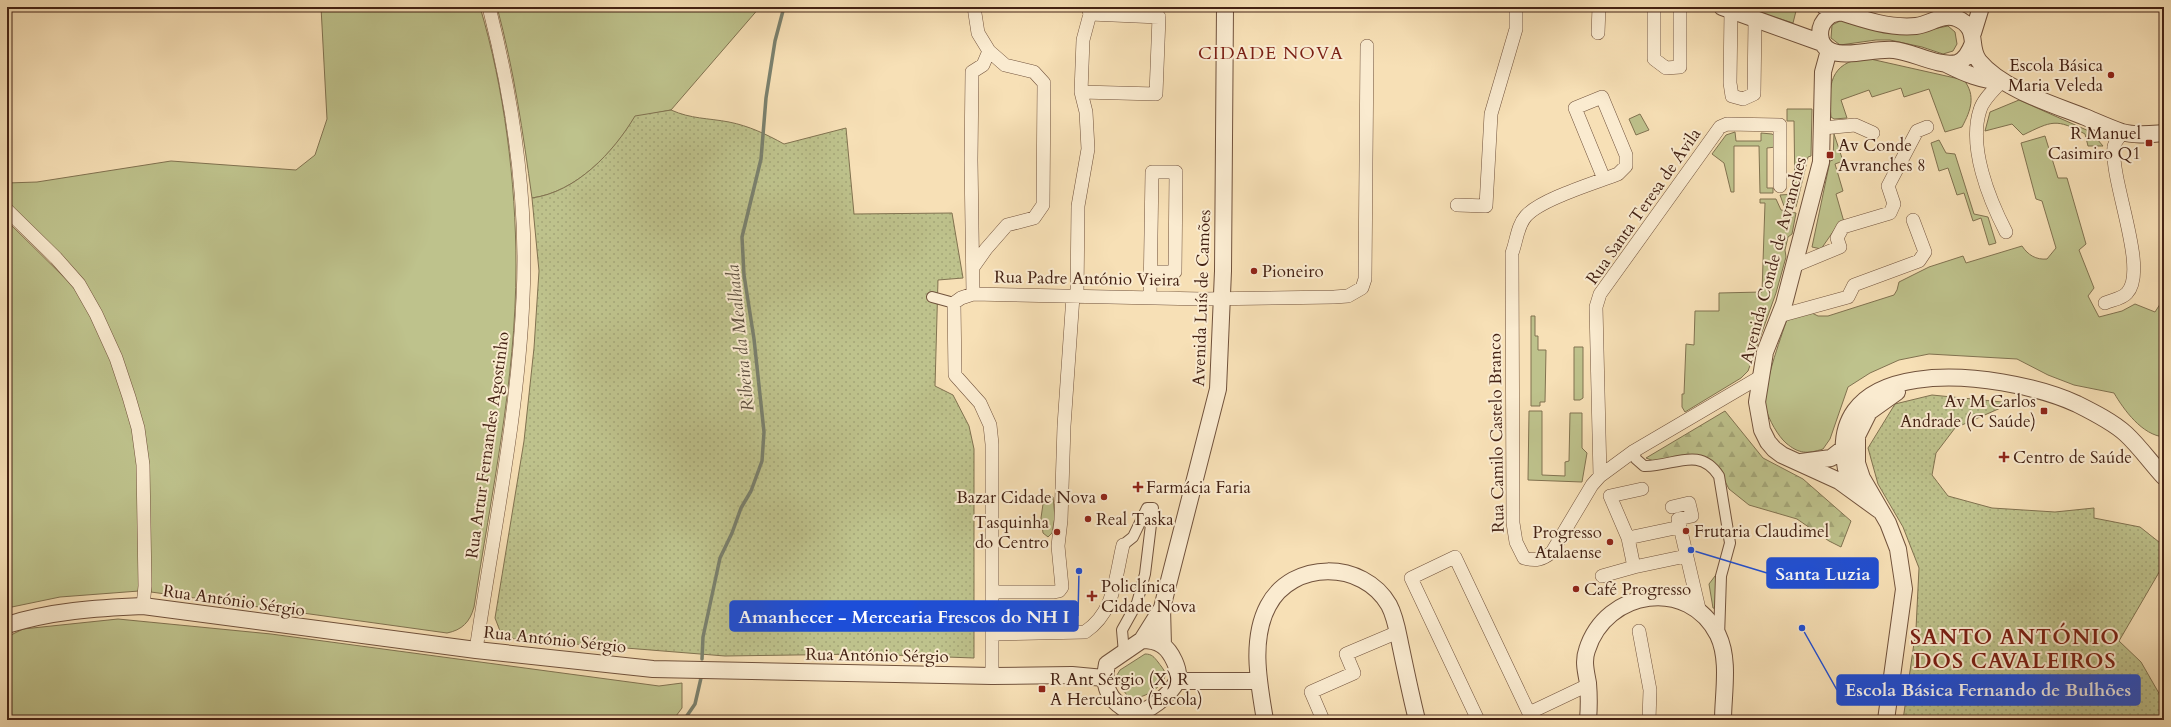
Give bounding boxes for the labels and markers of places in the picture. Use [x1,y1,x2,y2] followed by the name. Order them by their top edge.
[2008,54,2104,97] place label: Escola Básica Maria Veleda
[2106,70,2116,80] marker: Escola Básica Maria Veleda
[2048,122,2142,165] place label: R Manuel Casimiro Q1
[1838,134,1926,177] place label: Av Conde Avranches 8
[2144,138,2154,148] marker: R Manuel Casimiro Q1
[1825,150,1835,160] marker: Av Conde Avranches 8
[1262,260,1324,283] place label: Pioneiro
[1249,266,1259,276] marker: Pioneiro
[1900,390,2036,433] place label: Av M Carlos Andrade (C Saúde)
[2039,406,2049,416] marker: Av M Carlos Andrade (C Saúde)
[2013,446,2132,469] place label: Centro de Saúde
[1998,451,2010,463] marker: Centro de Saúde
[1146,476,1251,499] place label: Farmácia Faria
[1133,482,1143,492] marker: Farmácia Faria
[956,486,1097,509] place label: Bazar Cidade Nova
[1099,492,1109,502] marker: Bazar Cidade Nova
[1096,508,1174,531] place label: Real Taska
[974,511,1050,554] place label: Tasquinha do Centro
[1083,514,1093,524] marker: Real Taska
[1694,520,1830,543] place label: Frutaria Claudimel
[1533,521,1602,564] place label: Progresso Atalaense
[1681,526,1691,536] marker: Frutaria Claudimel
[1052,527,1062,537] marker: Tasquinha do Centro
[1605,537,1615,547] marker: Progresso Atalaense
[1767,558,1878,588] callout: Santa Luzia
[1101,575,1197,618] place label: Policlínica Cidade Nova
[1584,578,1691,601] place label: Café Progresso
[1571,584,1581,594] marker: Café Progresso
[1086,590,1098,602] marker: Policlínica Cidade Nova
[730,601,1078,631] callout: Amanhecer - Mercearia Frescos do NH I
[1050,668,1203,711] place label: R Ant Sérgio (X) R A Herculano (Escola)
[1837,675,2140,705] callout: Escola Básica Fernando de Bulhões
[1037,684,1047,694] marker: R Ant Sérgio (X) R A Herculano (Escola)

